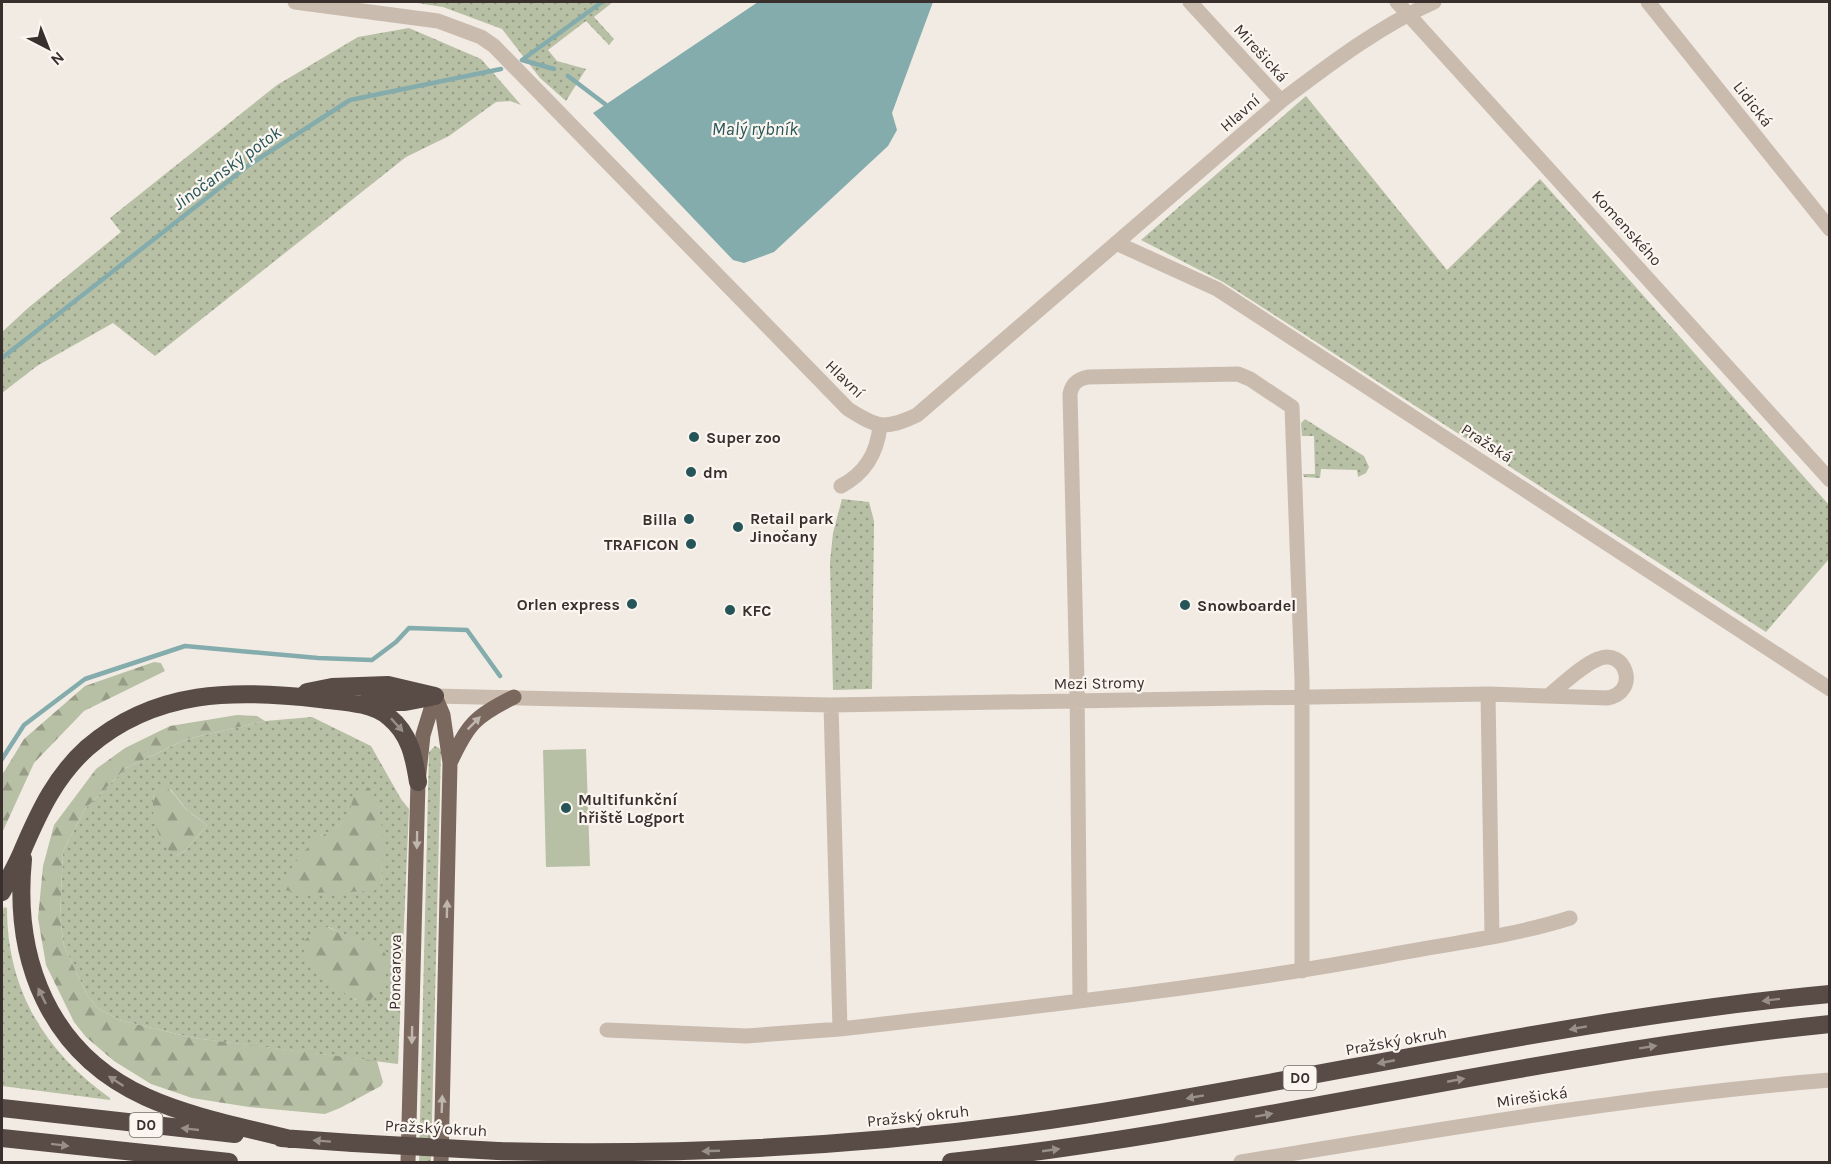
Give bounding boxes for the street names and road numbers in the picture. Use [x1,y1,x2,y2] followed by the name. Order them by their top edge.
[1230,20,1292,86] street label: Mirešická
[1729,77,1777,131] street label: Lidická
[1216,90,1264,135] street label: Hlavní
[1588,186,1666,270] street label: Komenského
[822,356,868,402] street label: Hlavní
[1458,419,1516,467] street label: Pražská
[1054,673,1145,693] street label: Mezi Stromy
[385,934,405,1010] street label: Poncarova
[1344,1023,1448,1059] street label: Pražský okruh
[1284,1066,1316,1090] road number: D0
[1495,1083,1569,1111] street label: Mirešická
[866,1101,970,1131] street label: Pražský okruh
[130,1113,162,1137] road number: D0
[384,1116,488,1140] street label: Pražský okruh

